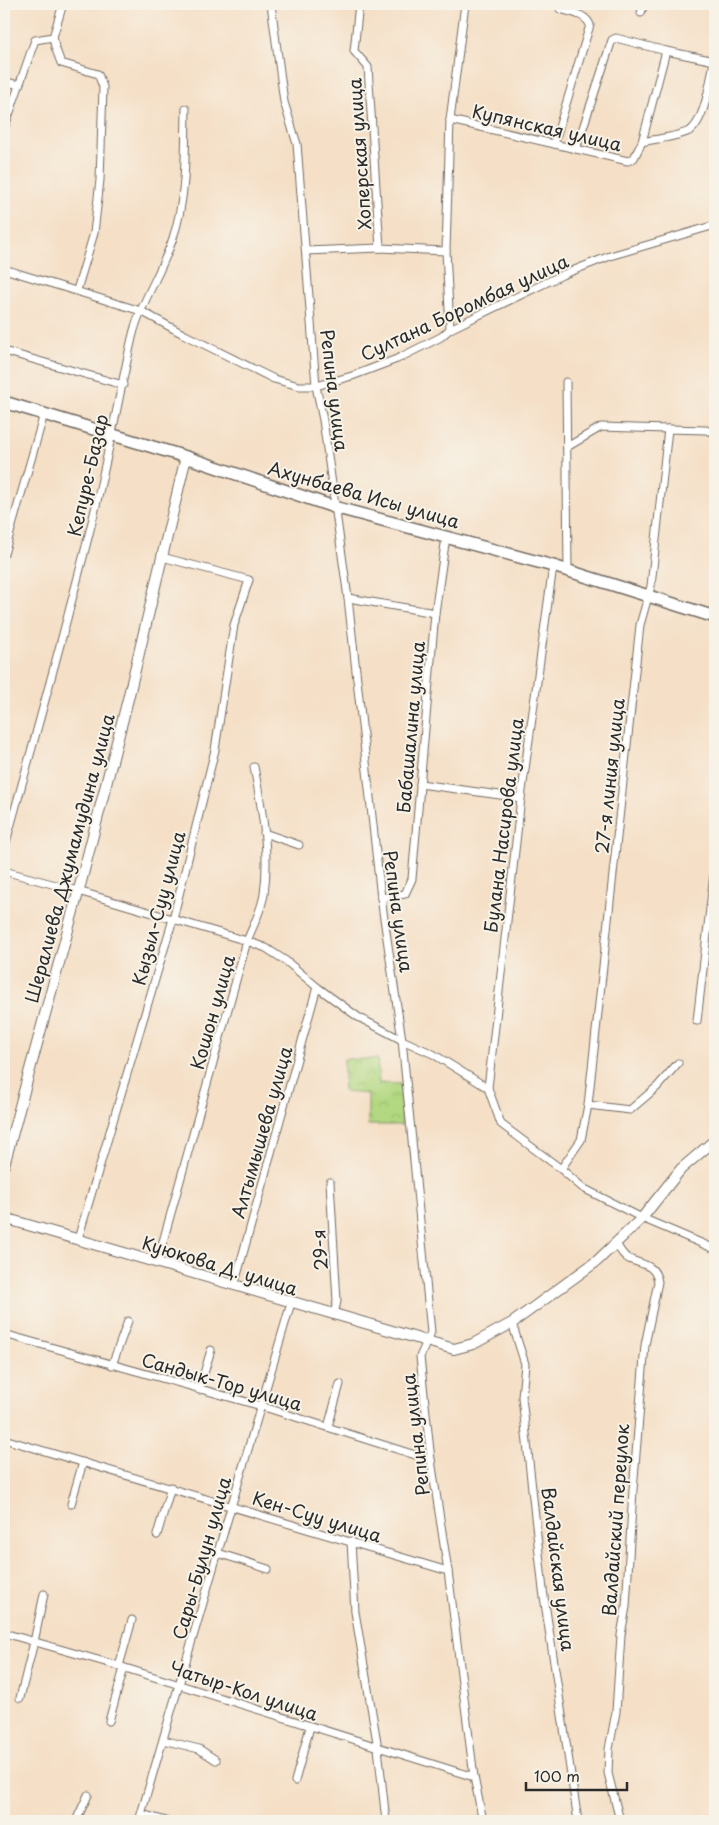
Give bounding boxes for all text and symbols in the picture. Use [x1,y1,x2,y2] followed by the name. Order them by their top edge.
[340,77,378,231] street label: Хоперская улица
[470,97,625,157] street label: Купянская улица
[356,247,573,367] street label: Султана Боромбая улица
[314,327,356,453] street label: Репина улица
[60,411,114,539] street label: Кепуре-Базар
[265,454,464,534] street label: Ахунбаева Исы улица
[389,639,431,814] street label: Бабашалина улица
[587,696,631,855] street label: 27-я линия улица
[17,710,121,1006] street label: Шералиева Джумамудина улица
[476,715,530,934] street label: Булана Насирова улица
[124,827,192,988] street label: Кызыл-Суу улица
[377,848,421,974] street label: Репина улица
[183,951,241,1073] street label: Кошон улица
[224,1042,299,1221] street label: Алтымышева улица
[304,1228,334,1272] street label: 29-я
[139,1229,302,1302] street label: Куюкова Д. улица
[139,1345,306,1417] street label: Сандык-Тор улица
[394,1372,436,1498] street label: Репина улица
[595,1423,635,1617] street label: Валдайский переулок
[165,1473,237,1643] street label: Сары-Булун улица
[249,1484,385,1549] street label: Кен-Суу улица
[536,1485,583,1653] street label: Валдайская улица
[166,1653,322,1727] street label: Чатыр-Кол улица
[526,1760,628,1792] scale bar
[534,1764,580,1787] text: 100 m

